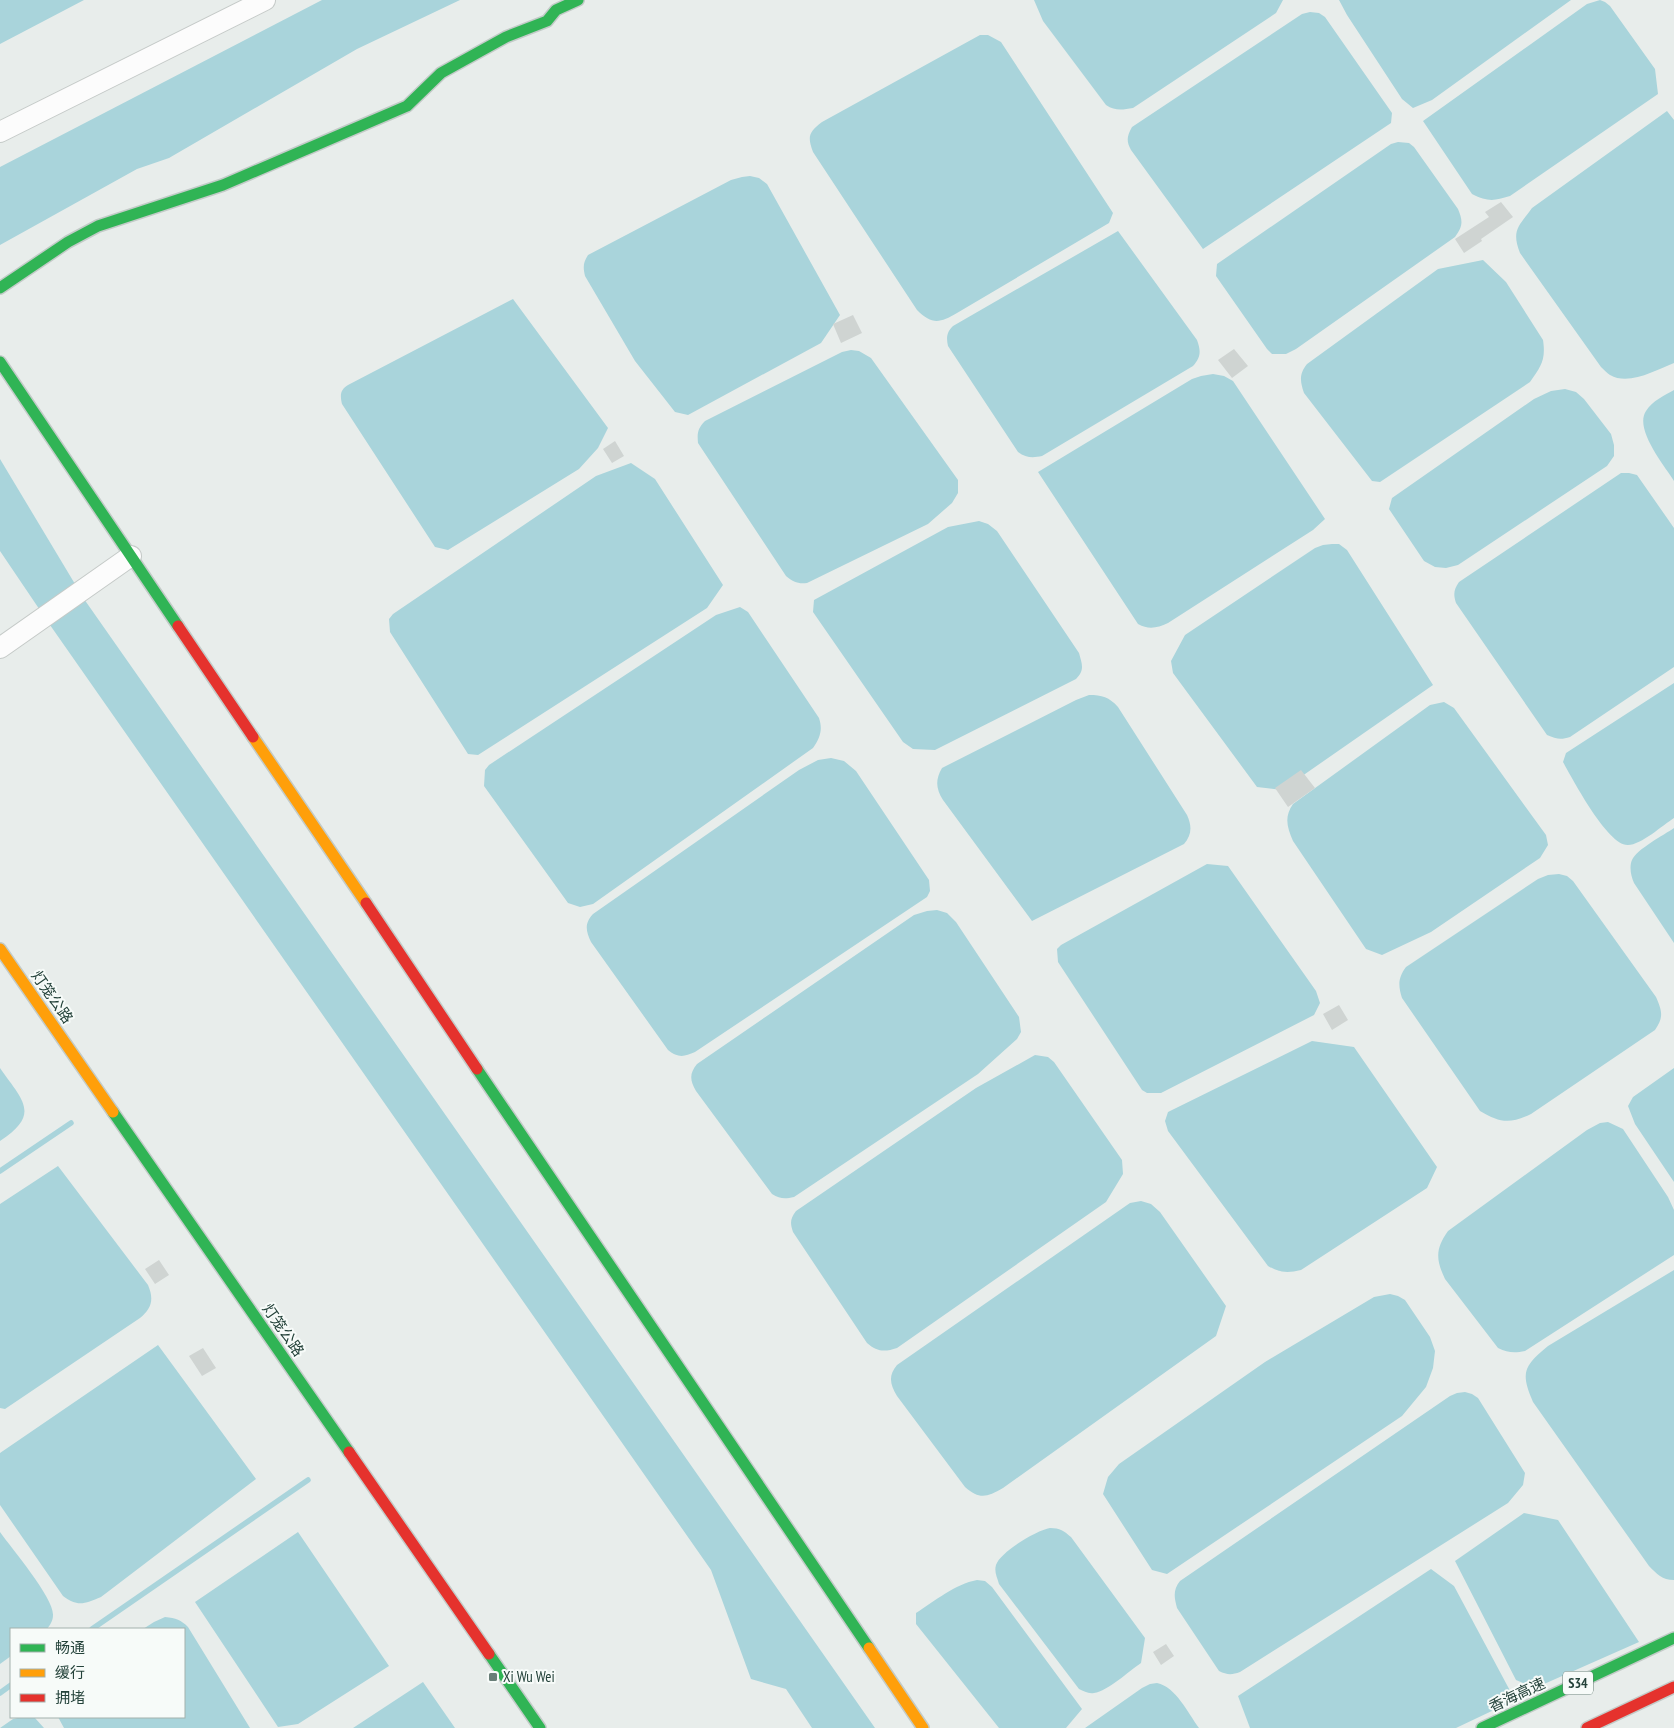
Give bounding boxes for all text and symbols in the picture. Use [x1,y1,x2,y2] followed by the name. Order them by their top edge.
[27,967,77,1027] street label: 灯笼公路
[258,1300,308,1360] street label: 灯笼公路
[10,1628,185,1718] legend
[55,1638,85,1657] text: 畅通
[55,1663,85,1682] text: 缓行
[503,1667,555,1686] place label: Xi Wu Wei
[487,1671,499,1683] marker: Xi Wu Wei
[1563,1672,1593,1695] road number: S34
[1486,1673,1548,1716] street label: 香海高速
[55,1688,85,1707] text: 拥堵

